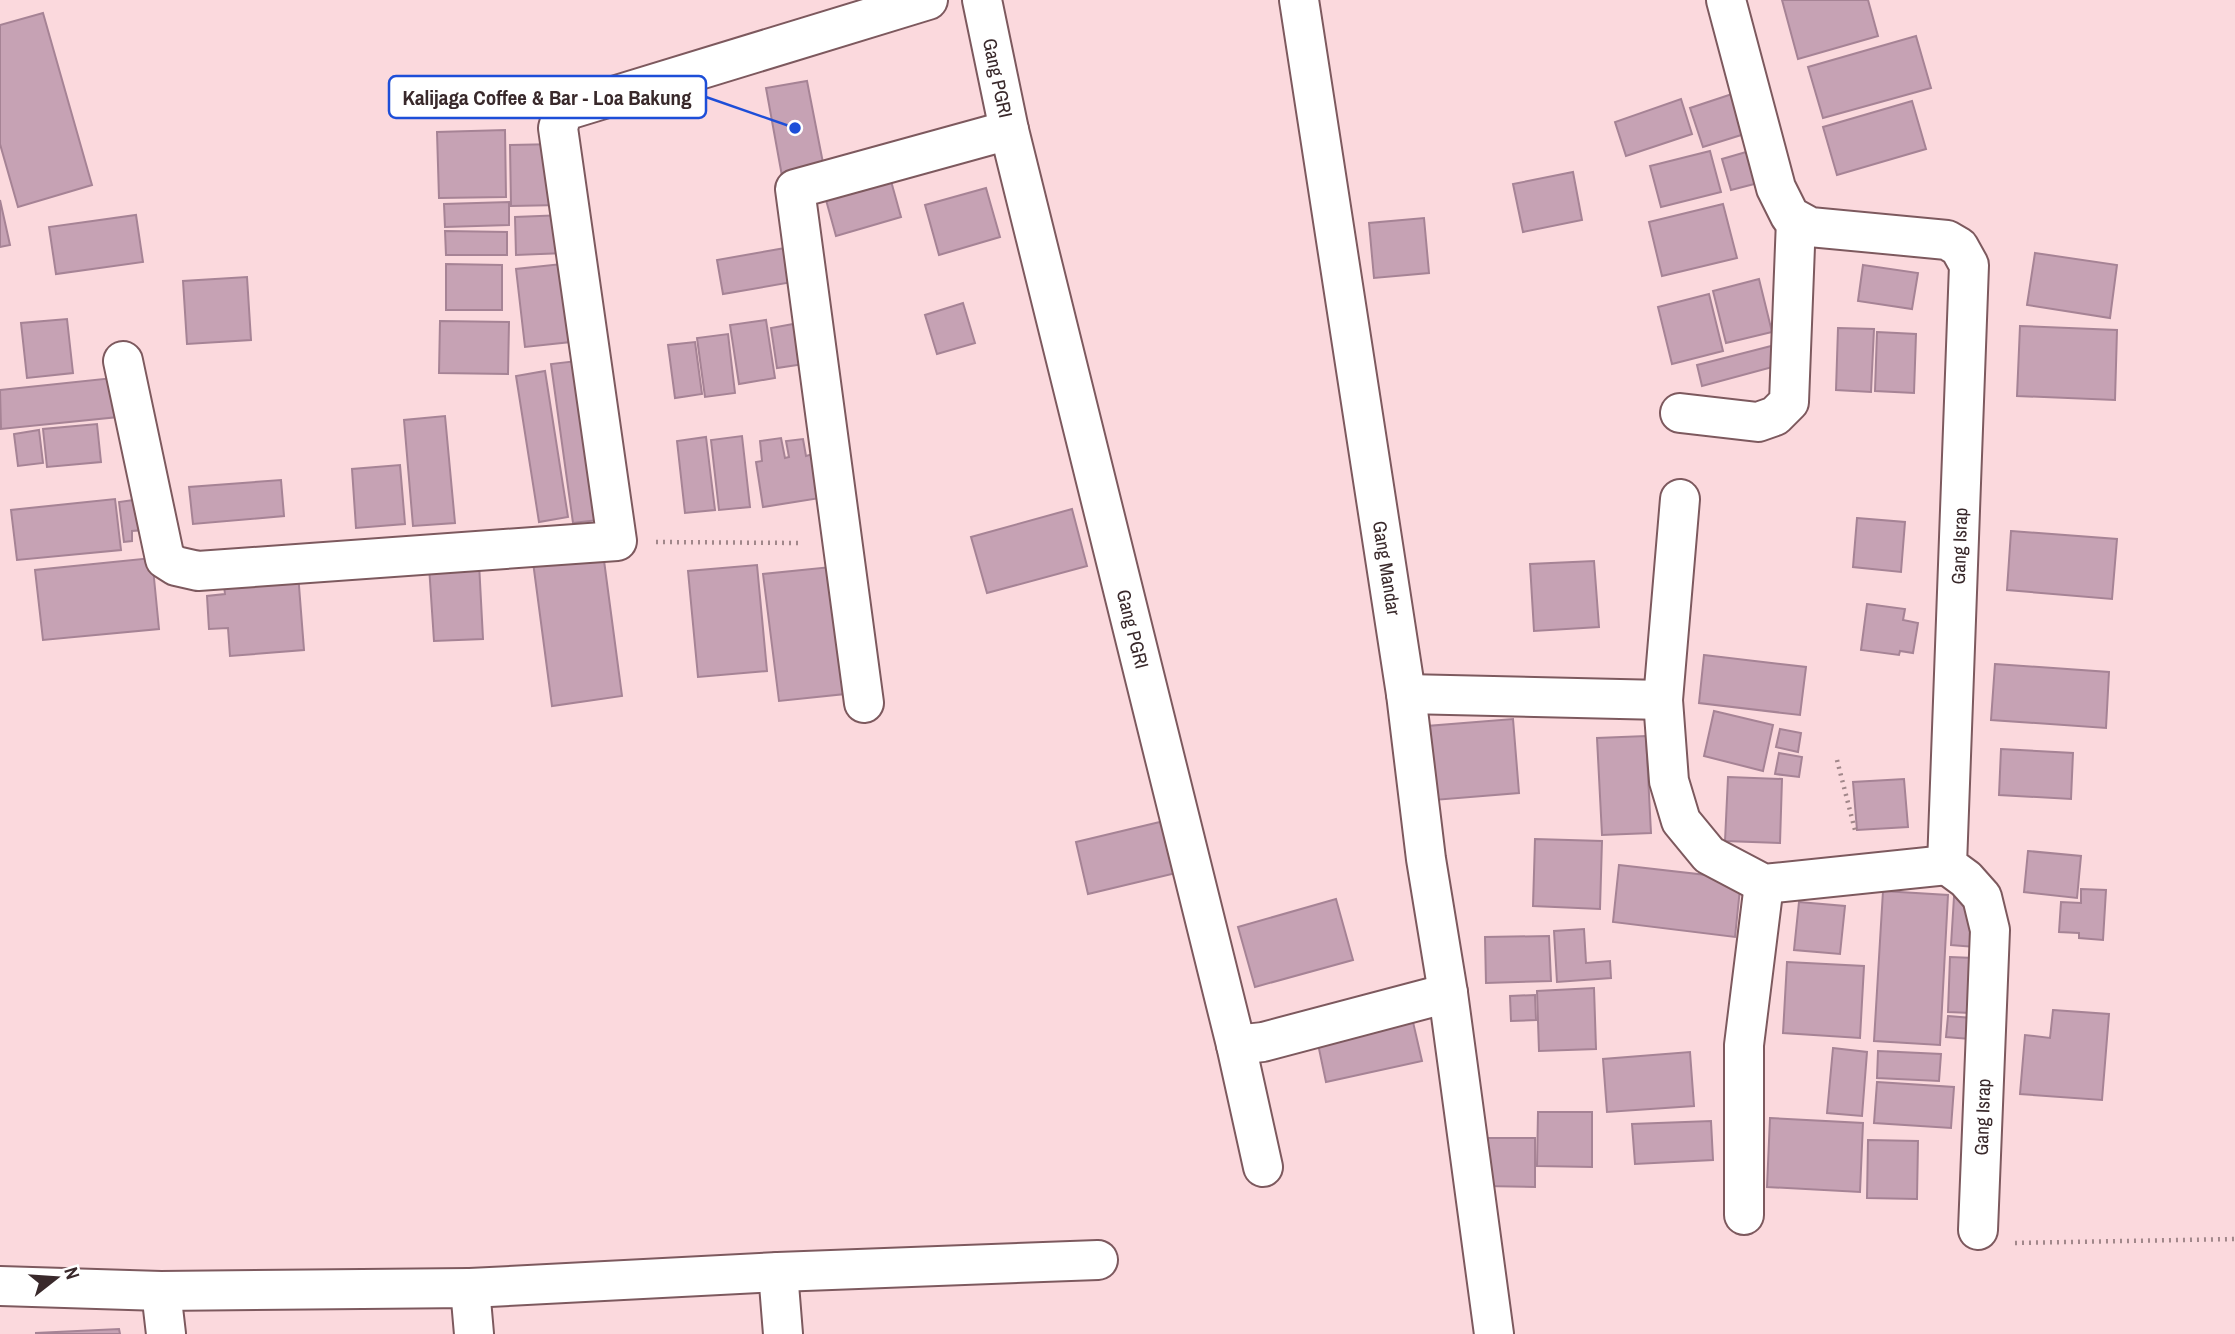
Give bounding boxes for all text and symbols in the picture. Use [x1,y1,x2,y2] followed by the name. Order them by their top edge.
[977,36,1019,120] street label: Gang PGRI
[389,76,706,118] callout: Kalijaga Coffee & Bar - Loa Bakung
[403,83,692,112] text: Kalijaga Coffee & Bar - Loa Bakung
[1945,507,1973,585] street label: Gang Israp
[1367,519,1407,618] street label: Gang Mandar
[1111,587,1155,671] street label: Gang PGRI
[1968,1078,1996,1156] street label: Gang Israp
[21,1243,91,1313] north arrow
[58,1264,86,1282] text: N

